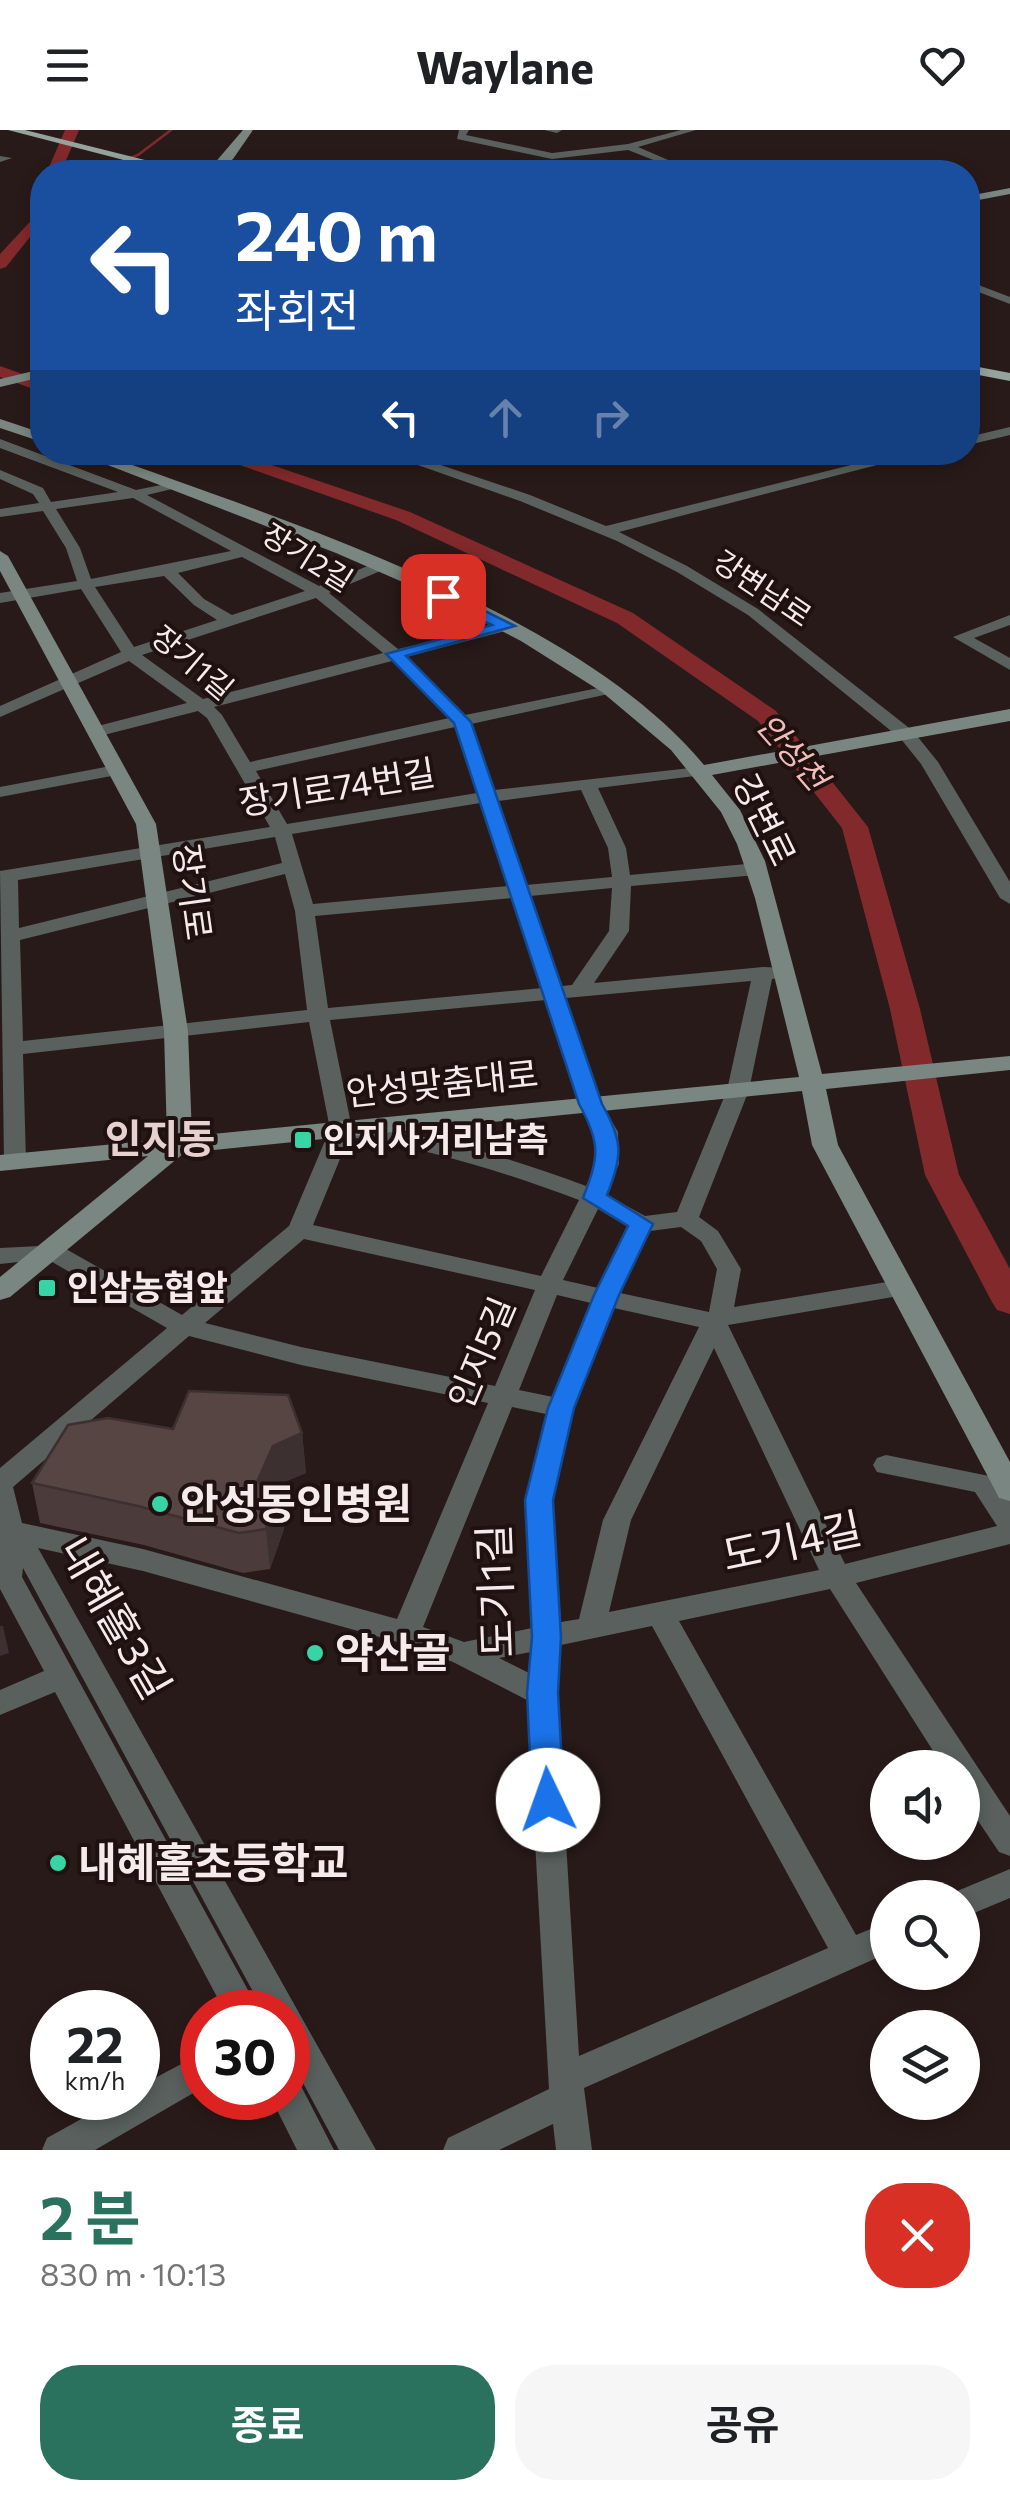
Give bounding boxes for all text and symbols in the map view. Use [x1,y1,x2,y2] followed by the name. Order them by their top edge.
[40,38,95,93] icon: menu
[416,38,594,93] text: Waylane
[915,38,970,93] icon: heart
[235,190,438,275] text: 240 m
[70,200,200,330] icon: left
[235,281,359,336] text: 좌회전
[373,390,428,445] icon: left
[478,390,533,445] icon: ahead
[583,390,638,445] icon: right
[256,514,360,598] street label: 장기2길
[707,541,820,633] street label: 강변남로
[401,554,486,639] pin
[416,569,471,624] icon: arrive
[145,616,242,706] street label: 장기1길
[749,704,840,800] water label: 안성천
[235,749,438,822] street label: 장기로74번길
[726,766,807,872] street label: 강변로
[166,841,222,942] street label: 장기로
[343,1050,540,1113] street label: 안성맞춤대로
[105,1112,215,1161] district label: 인지동
[323,1116,548,1159] place label: 인지사거리남측
[292,1129,314,1151] marker: 인지사거리남측
[67,1264,228,1307] place label: 인삼농협앞
[36,1277,58,1299] marker: 인삼농협앞
[437,1290,522,1414] street label: 인지5길
[180,1476,412,1528] place label: 안성동인병원
[149,1493,171,1515] marker: 안성동인병원
[717,1500,866,1580] street label: 도기4길
[466,1523,522,1659] street label: 도기1길
[50,1527,184,1707] street label: 내혜홀3길
[335,1625,451,1677] place label: 약산골
[304,1642,326,1664] marker: 약산골
[496,1748,600,1852] position arrow
[870,1750,980,2120] map controls
[870,1750,980,1860] button: sound
[78,1835,348,1887] place label: 내혜홀초등학교
[47,1852,69,1874] marker: 내혜홀초등학교
[870,1880,980,1990] button: search
[180,1990,310,2120] speed limit sign: 30
[870,2010,980,2120] button: layers
[67,2012,123,2073] text: 22
[65,2065,125,2095] text: km/h
[40,2179,141,2252] text: 2 분
[865,2183,970,2288] button: close
[40,2253,226,2293] text: 830 m · 10:13
[40,2365,495,2480] button: 종료
[515,2365,970,2480] button: 공유

